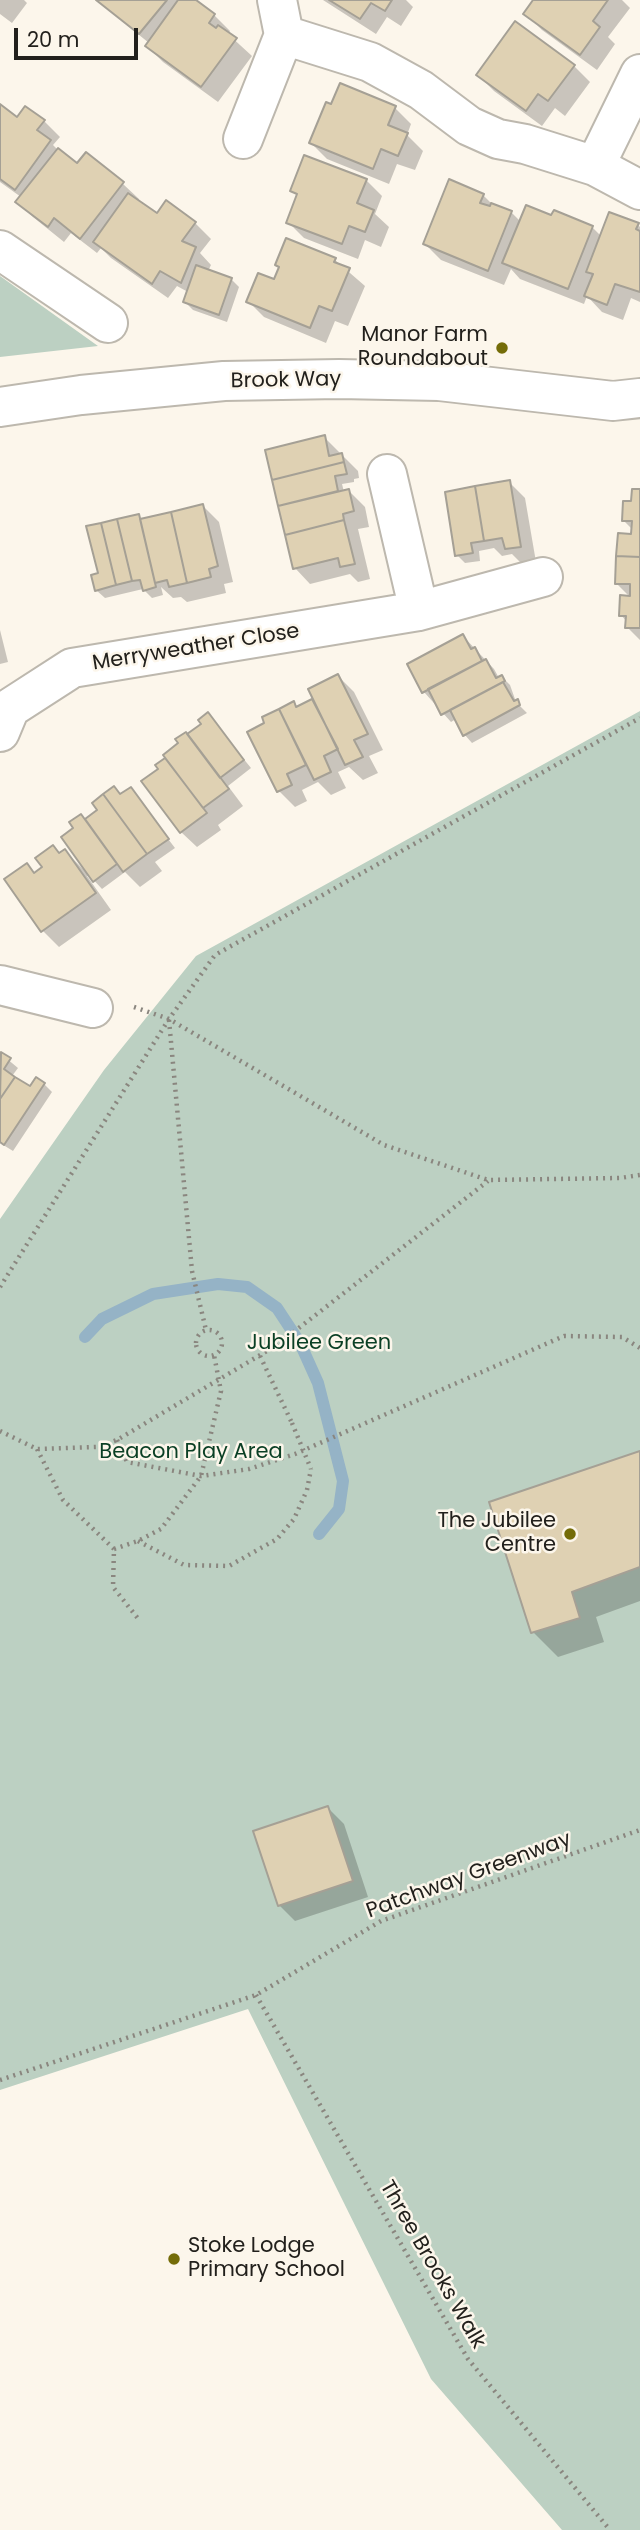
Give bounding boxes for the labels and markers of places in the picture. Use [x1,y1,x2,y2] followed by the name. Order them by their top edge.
[358,323,488,373] place label: Manor Farm Roundabout
[494,340,510,356] marker: Manor Farm Roundabout
[437,1509,556,1559] place label: The Jubilee Centre
[562,1526,578,1542] marker: The Jubilee Centre
[188,2234,345,2284] place label: Stoke Lodge Primary School
[166,2251,182,2267] marker: Stoke Lodge Primary School

